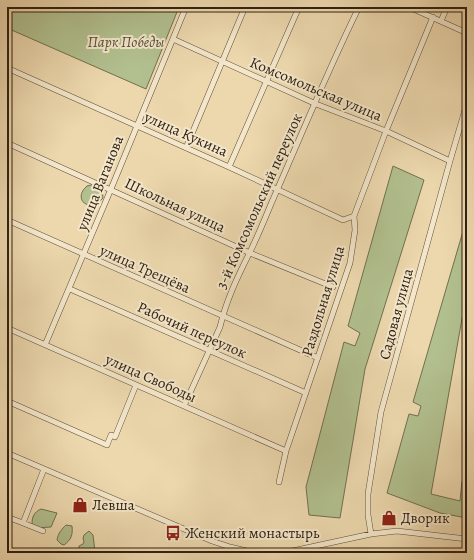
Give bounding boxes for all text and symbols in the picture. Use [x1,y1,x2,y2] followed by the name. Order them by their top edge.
[88,32,164,52] park label: Парк Победы
[247,52,385,126] street label: Комсомольская улица
[140,106,231,161] street label: улица Кукина
[211,110,307,292] street label: 3-й Комсомольский переулок
[71,133,128,234] street label: улица Ваганова
[121,173,229,237] street label: Школьная улица
[96,240,193,298] street label: улица Трещёва
[297,243,349,359] street label: Раздольная улица
[374,266,418,362] street label: Садовая улица
[134,297,250,363] street label: Рабочий переулок
[101,349,200,407] street label: улица Свободы
[92,495,135,515] place label: Левша
[71,496,89,514] shop icon: Левша
[401,508,450,528] place label: Дворик
[380,509,398,527] shop icon: Дворик
[185,523,320,543] place label: Женский монастырь
[164,524,182,542] bus stop icon: Женский монастырь

